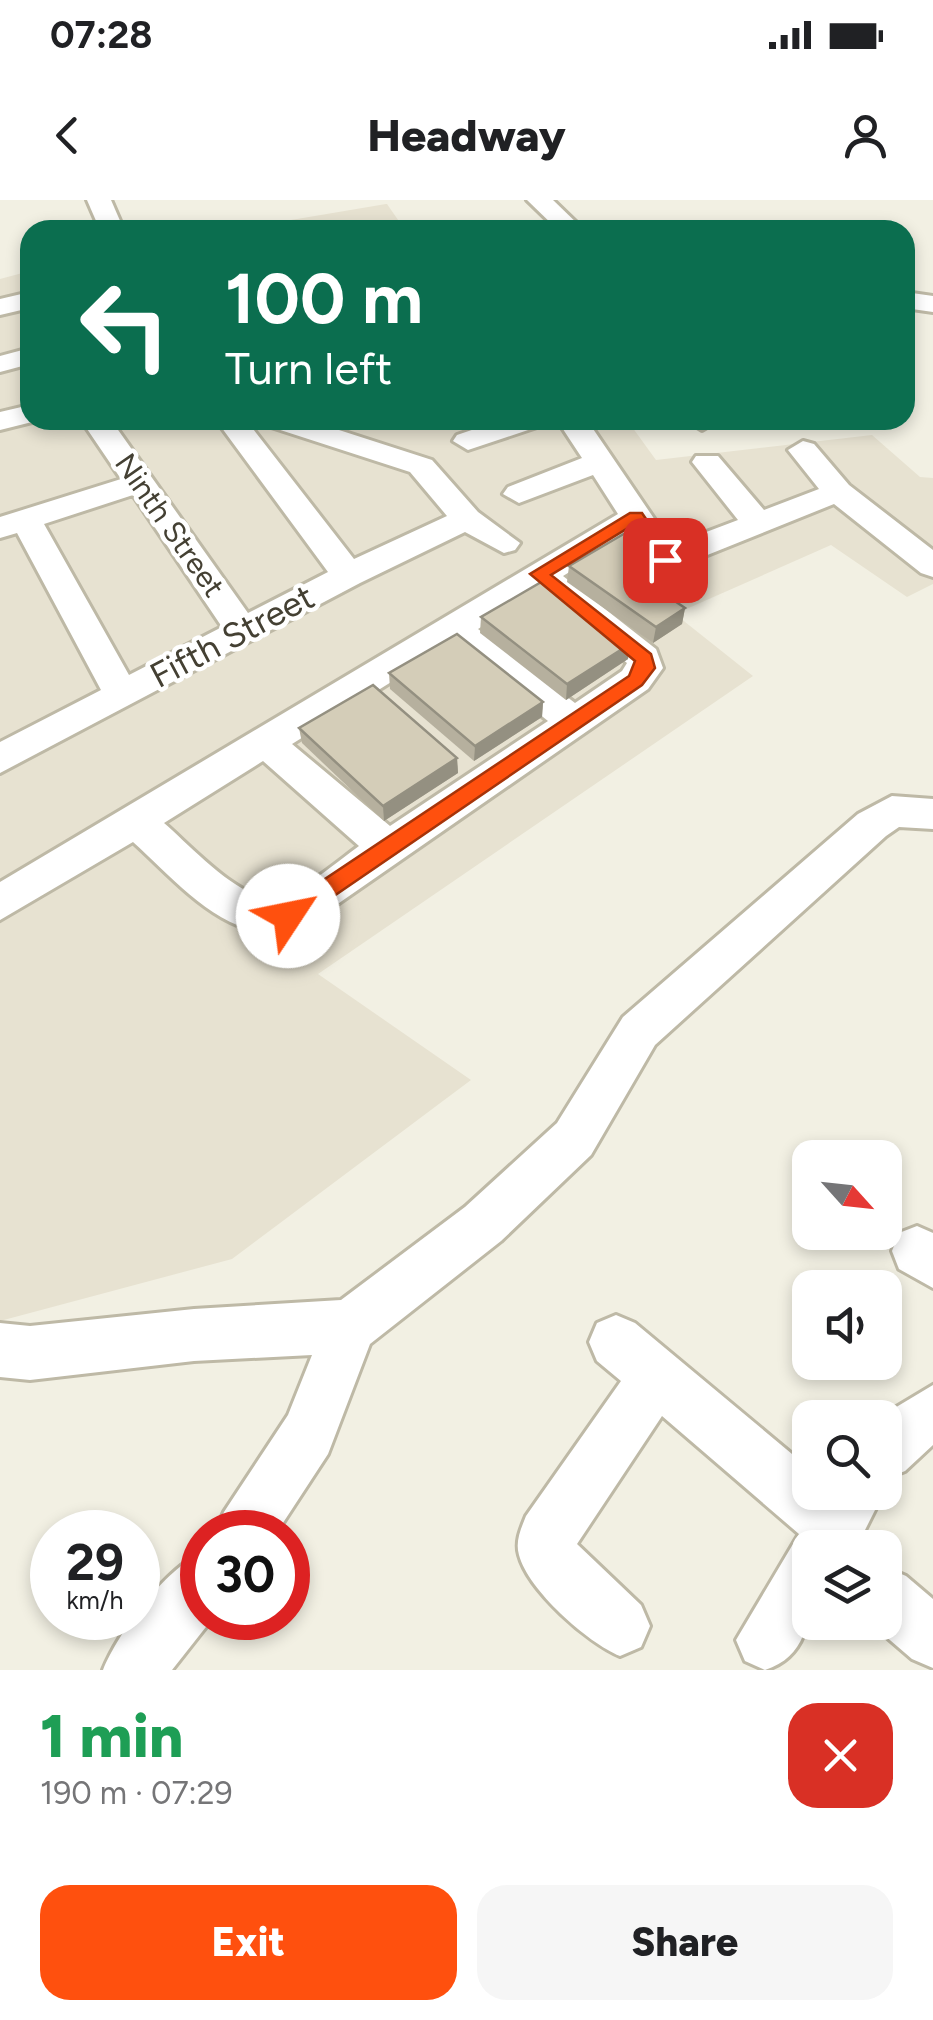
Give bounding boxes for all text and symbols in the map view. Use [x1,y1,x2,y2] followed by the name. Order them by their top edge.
[50,12,152,58] text: 07:28
[40,108,95,163] icon: back
[367,108,566,162] text: Headway
[838,108,893,163] icon: person
[225,256,423,341] text: 100 m
[60,260,190,390] icon: left
[225,341,392,395] text: Turn left
[107,446,233,604] street label: Ninth Street
[623,518,708,603] pin
[638,533,693,588] icon: arrive
[143,575,321,697] street label: Fifth Street
[236,864,340,968] position arrow
[792,1140,902,1250] north arrow
[792,1140,902,1640] map controls
[792,1270,902,1380] button: sound
[792,1400,902,1510] button: search
[180,1510,310,1640] speed limit sign: 30
[792,1530,902,1640] button: layers
[66,1532,124,1593] text: 29
[66,1585,124,1615] text: km/h
[40,1700,183,1772] text: 1 min
[788,1703,893,1808] button: close
[40,1774,233,1812] text: 190 m · 07:29
[40,1885,457,2000] button: Exit
[477,1885,893,2000] button: Share

